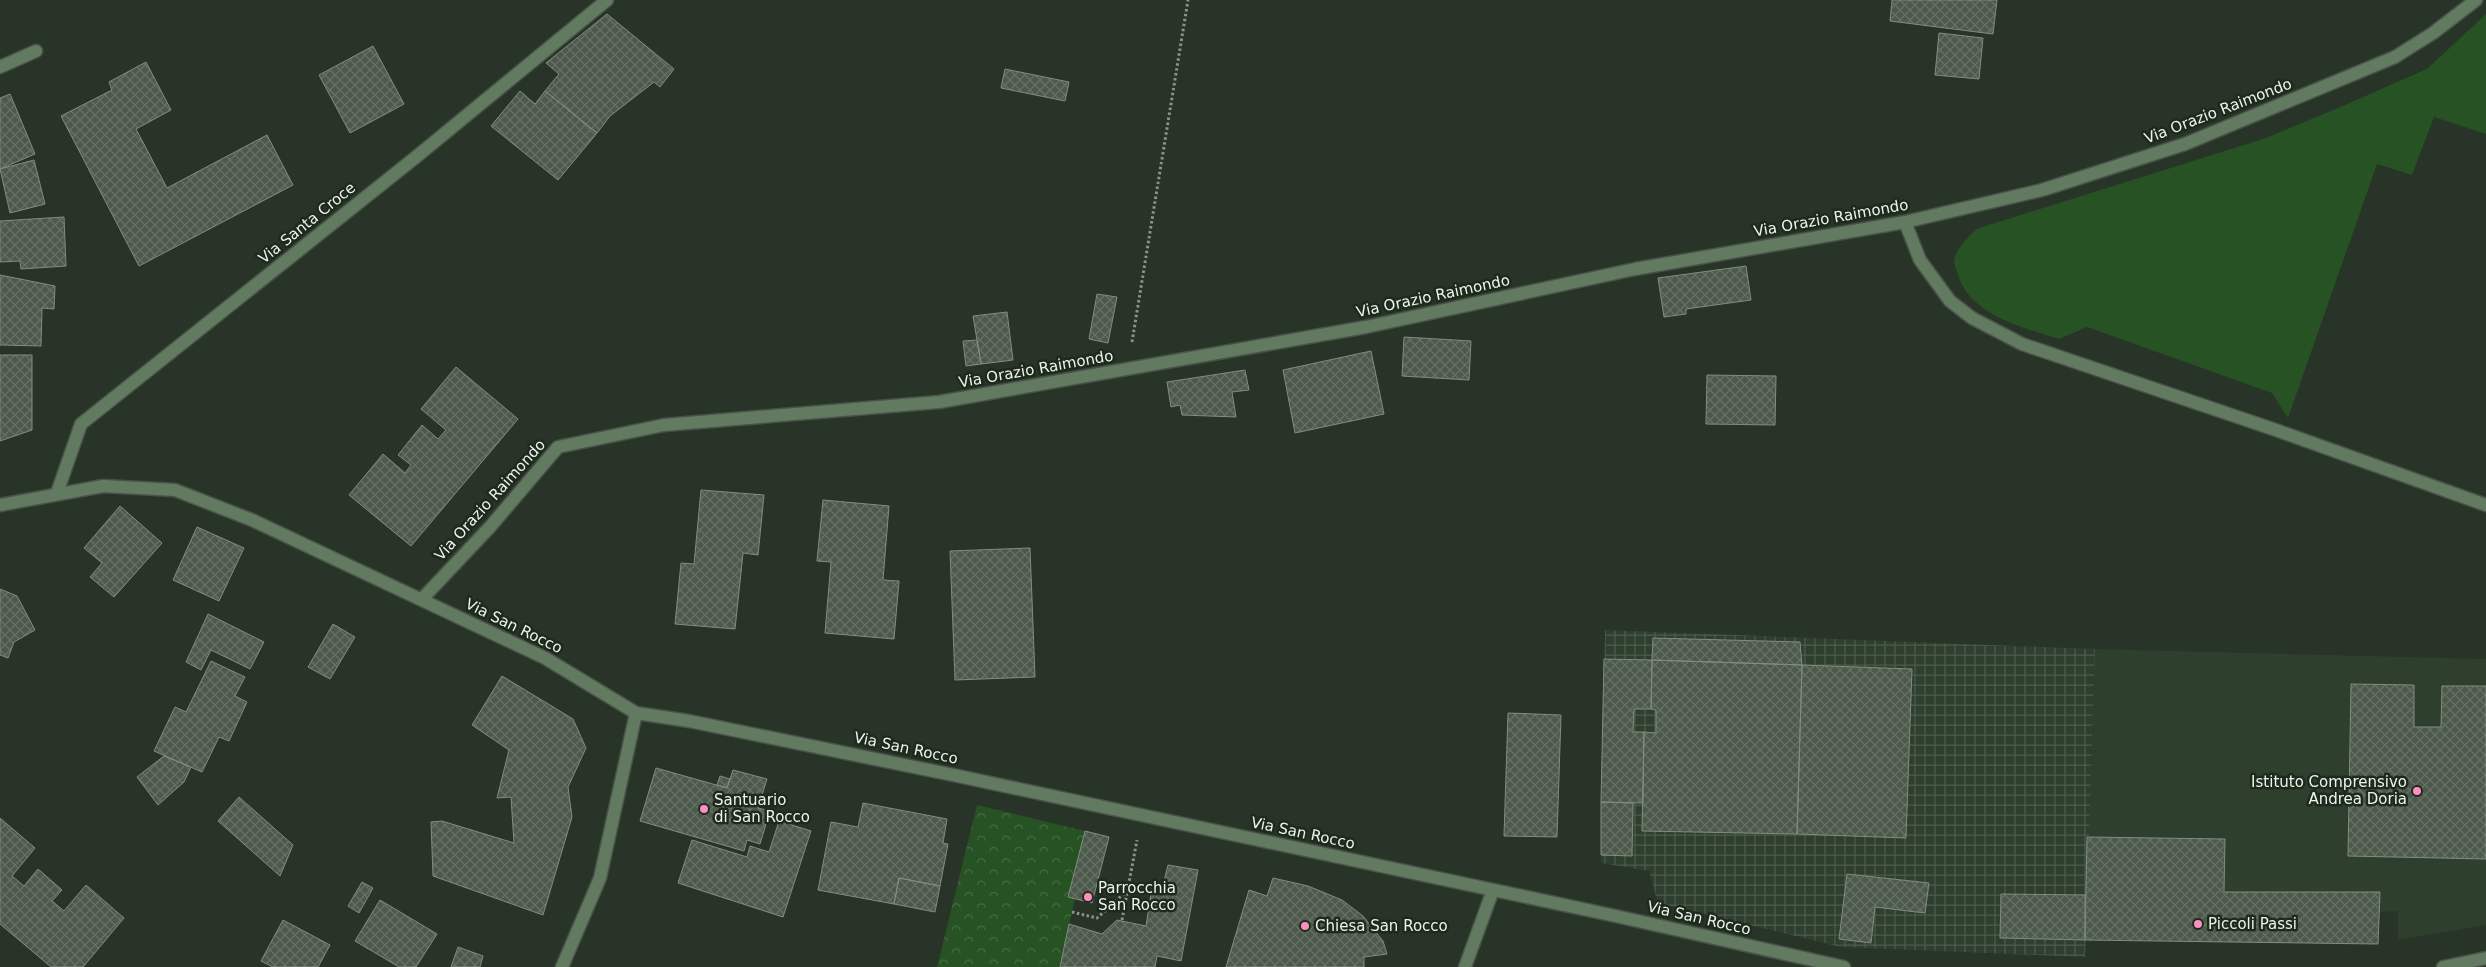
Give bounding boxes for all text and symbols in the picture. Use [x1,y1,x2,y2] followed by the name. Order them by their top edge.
[2142,75,2294,147] street label: Via Orazio Raimondo
[255,179,359,267] street label: Via Santa Croce
[1752,196,1910,240] street label: Via Orazio Raimondo
[1355,271,1511,321] street label: Via Orazio Raimondo
[957,347,1115,391] street label: Via Orazio Raimondo
[431,436,549,564] street label: Via Orazio Raimondo
[463,595,565,657] street label: Via San Rocco
[852,728,960,768] street label: Via San Rocco
[2251,773,2407,808] place label: Istituto Comprensivo Andrea Doria
[2411,785,2423,797] marker: Istituto Comprensivo Andrea Doria
[714,791,810,826] place label: Santuario di San Rocco
[698,803,710,815] marker: Santuario di San Rocco
[1249,813,1357,853] street label: Via San Rocco
[1098,879,1176,914] place label: Parrocchia San Rocco
[1082,891,1094,903] marker: Parrocchia San Rocco
[1646,897,1752,939] street label: Via San Rocco
[2208,915,2297,933] place label: Piccoli Passi
[1315,917,1448,935] place label: Chiesa San Rocco
[2192,918,2204,930] marker: Piccoli Passi
[1299,920,1311,932] marker: Chiesa San Rocco

